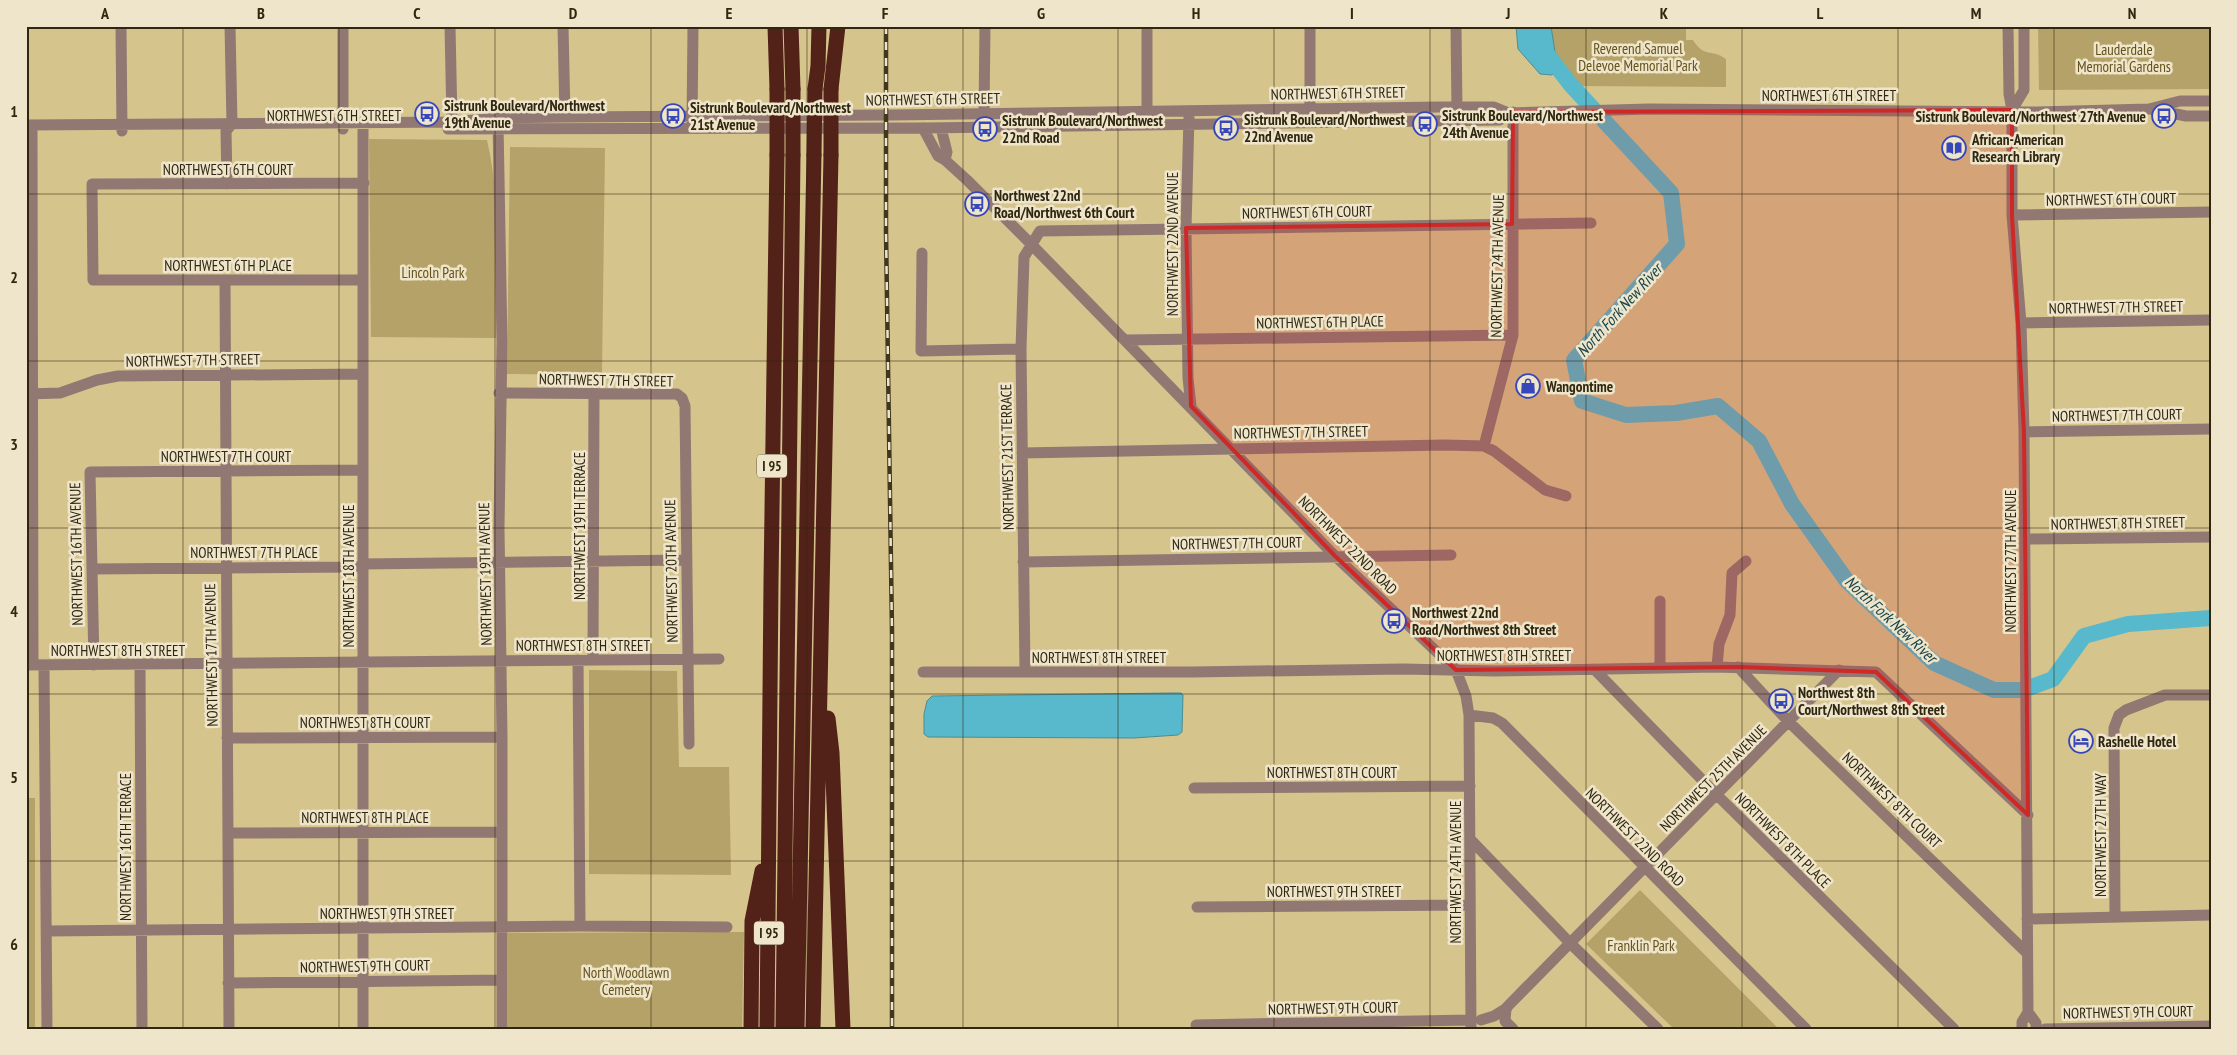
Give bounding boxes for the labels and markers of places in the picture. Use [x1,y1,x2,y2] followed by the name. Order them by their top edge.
[444,96,606,132] place label: Sistrunk Boulevard/Northwest 19th Avenue
[690,98,852,134] place label: Sistrunk Boulevard/Northwest 21st Avenue
[414,101,440,127] bus stop icon: Sistrunk Boulevard/Northwest 19th Avenue
[660,103,686,129] bus stop icon: Sistrunk Boulevard/Northwest 21st Avenue
[2151,103,2177,129] bus stop icon: Sistrunk Boulevard/Northwest 27th Avenue
[1442,106,1604,142] place label: Sistrunk Boulevard/Northwest 24th Avenue
[1916,107,2146,126] place label: Sistrunk Boulevard/Northwest 27th Avenue
[1244,110,1406,146] place label: Sistrunk Boulevard/Northwest 22nd Avenue
[1002,111,1164,147] place label: Sistrunk Boulevard/Northwest 22nd Road
[1412,111,1438,137] bus stop icon: Sistrunk Boulevard/Northwest 24th Avenue
[1213,115,1239,141] bus stop icon: Sistrunk Boulevard/Northwest 22nd Avenue
[972,116,998,142] bus stop icon: Sistrunk Boulevard/Northwest 22nd Road
[1971,130,2064,166] place label: African-American Research Library
[1941,135,1967,161] library icon: African-American Research Library
[994,186,1135,222] place label: Northwest 22nd Road/Northwest 6th Court
[964,191,990,217] bus stop icon: Northwest 22nd Road/Northwest 6th Court
[1515,373,1541,399] shop icon: Wangontime
[1545,377,1613,396] place label: Wangontime
[1412,603,1557,639] place label: Northwest 22nd Road/Northwest 8th Street
[1381,608,1407,634] bus stop icon: Northwest 22nd Road/Northwest 8th Street
[1798,683,1945,719] place label: Northwest 8th Court/Northwest 8th Street
[1768,688,1794,714] bus stop icon: Northwest 8th Court/Northwest 8th Street
[2068,728,2094,754] hotel icon: Rashelle Hotel
[2098,732,2176,751] place label: Rashelle Hotel

